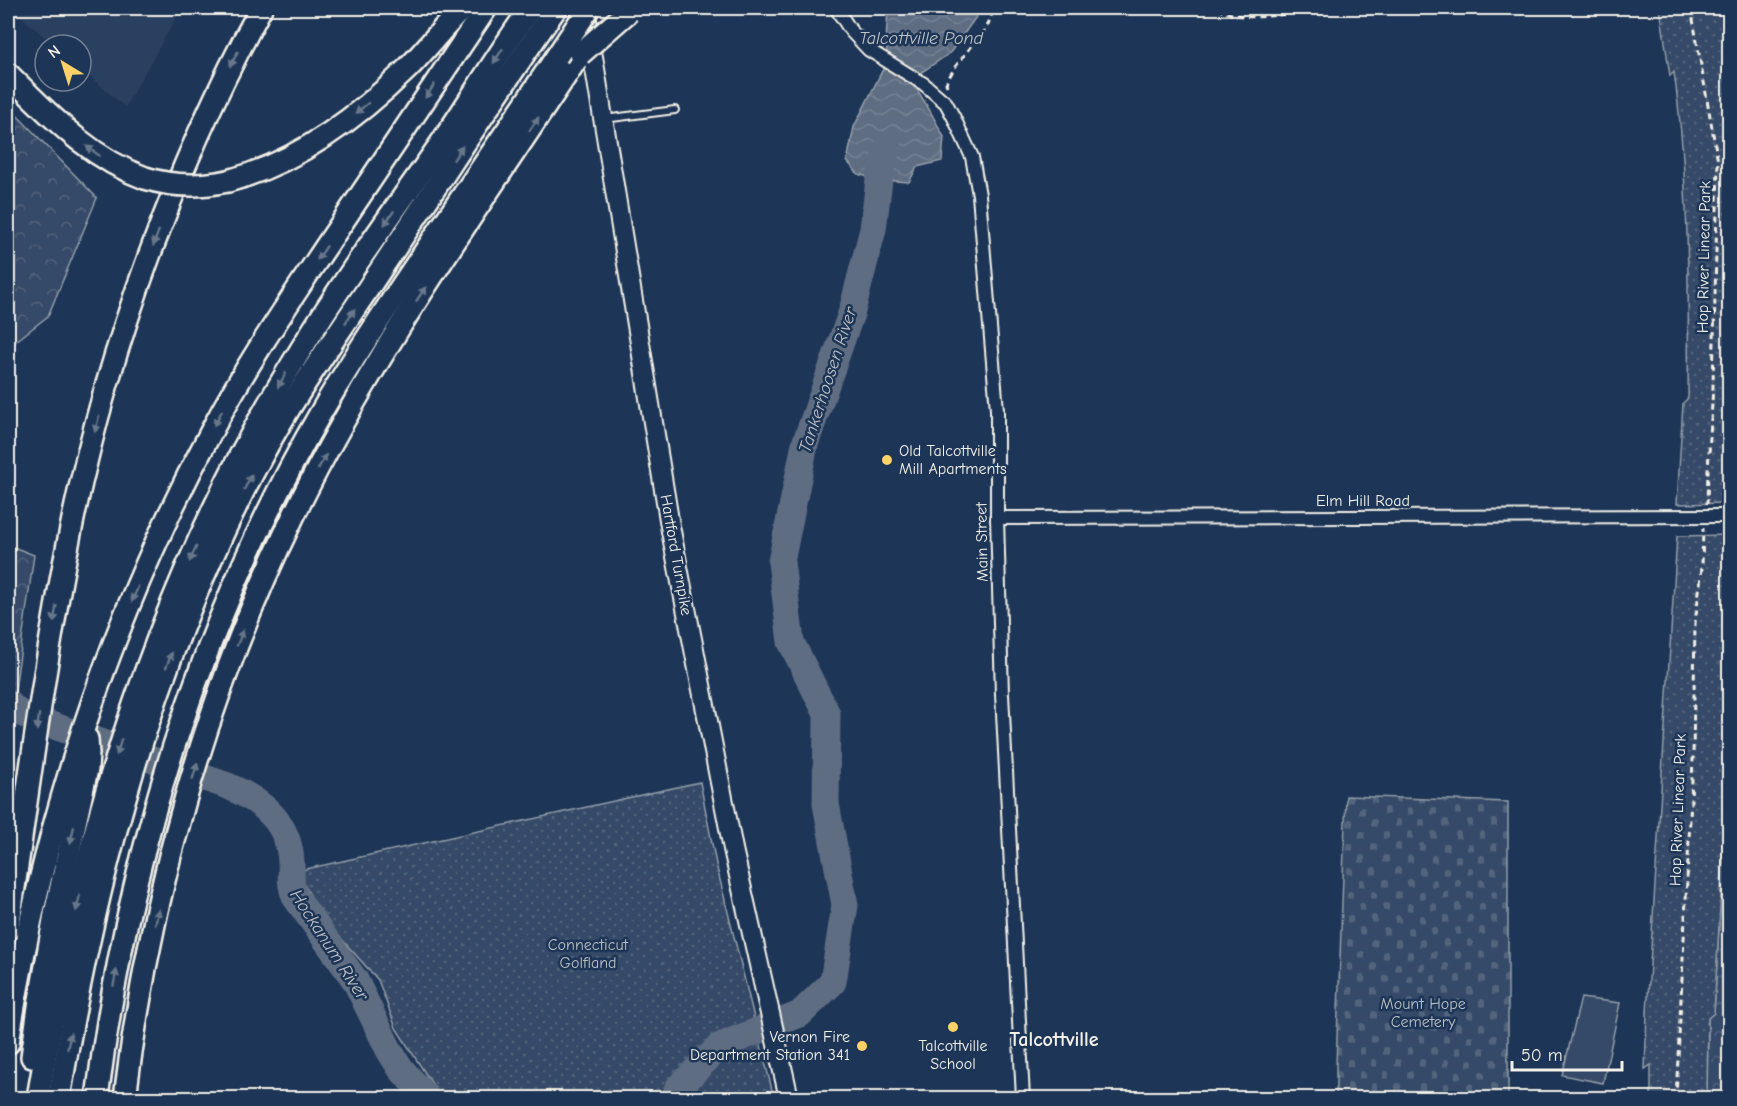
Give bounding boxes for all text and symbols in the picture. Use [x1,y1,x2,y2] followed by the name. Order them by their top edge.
[859,28,984,49] water label: Talcottville Pond
[33,33,93,93] north arrow
[45,42,64,62] text: N
[493,48,504,64] one-way arrow
[229,51,239,68] one-way arrow
[425,83,436,99] one-way arrow
[355,101,370,114] one-way arrow
[528,116,540,132] one-way arrow
[86,145,102,157] one-way arrow
[452,146,464,162] one-way arrow
[1694,180,1714,333] street label: Hop River Linear Park
[383,209,395,225] one-way arrow
[151,229,161,247] one-way arrow
[316,245,327,261] one-way arrow
[415,286,427,302] one-way arrow
[795,304,862,455] water label: Tankerhoosen River
[344,308,356,324] one-way arrow
[277,372,287,389] one-way arrow
[213,410,223,427] one-way arrow
[92,415,101,433] one-way arrow
[899,442,1007,478] place label: Old Talcottville Mill Apartments
[317,453,327,470] one-way arrow
[880,453,894,467] marker: Old Talcottville Mill Apartments
[244,473,253,490] one-way arrow
[1316,492,1410,510] street label: Elm Hill Road
[657,493,695,617] street label: Hartford Turnpike
[972,502,992,582] street label: Main Street
[188,545,198,563] one-way arrow
[130,586,140,604] one-way arrow
[50,605,59,624] one-way arrow
[235,629,245,647] one-way arrow
[165,651,175,669] one-way arrow
[34,712,43,731] one-way arrow
[1666,733,1690,886] street label: Hop River Linear Park
[114,738,123,756] one-way arrow
[191,762,200,780] one-way arrow
[66,826,76,845] one-way arrow
[285,886,373,1005] water label: Hockanum River
[72,894,82,913] one-way arrow
[152,908,162,926] one-way arrow
[548,936,629,972] park label: Connecticut Golfland
[111,969,120,988] one-way arrow
[1380,995,1466,1031] park label: Mount Hope Cemetery
[946,1020,960,1034] marker: Talcottville School
[690,1028,850,1064] place label: Vernon Fire Department Station 341
[1009,1028,1099,1051] district label: Talcottville
[65,1031,74,1050] one-way arrow
[1512,1034,1622,1072] scale bar
[918,1037,988,1073] place label: Talcottville School
[855,1039,869,1053] marker: Vernon Fire Department Station 341
[1521,1045,1563,1066] text: 50 m

